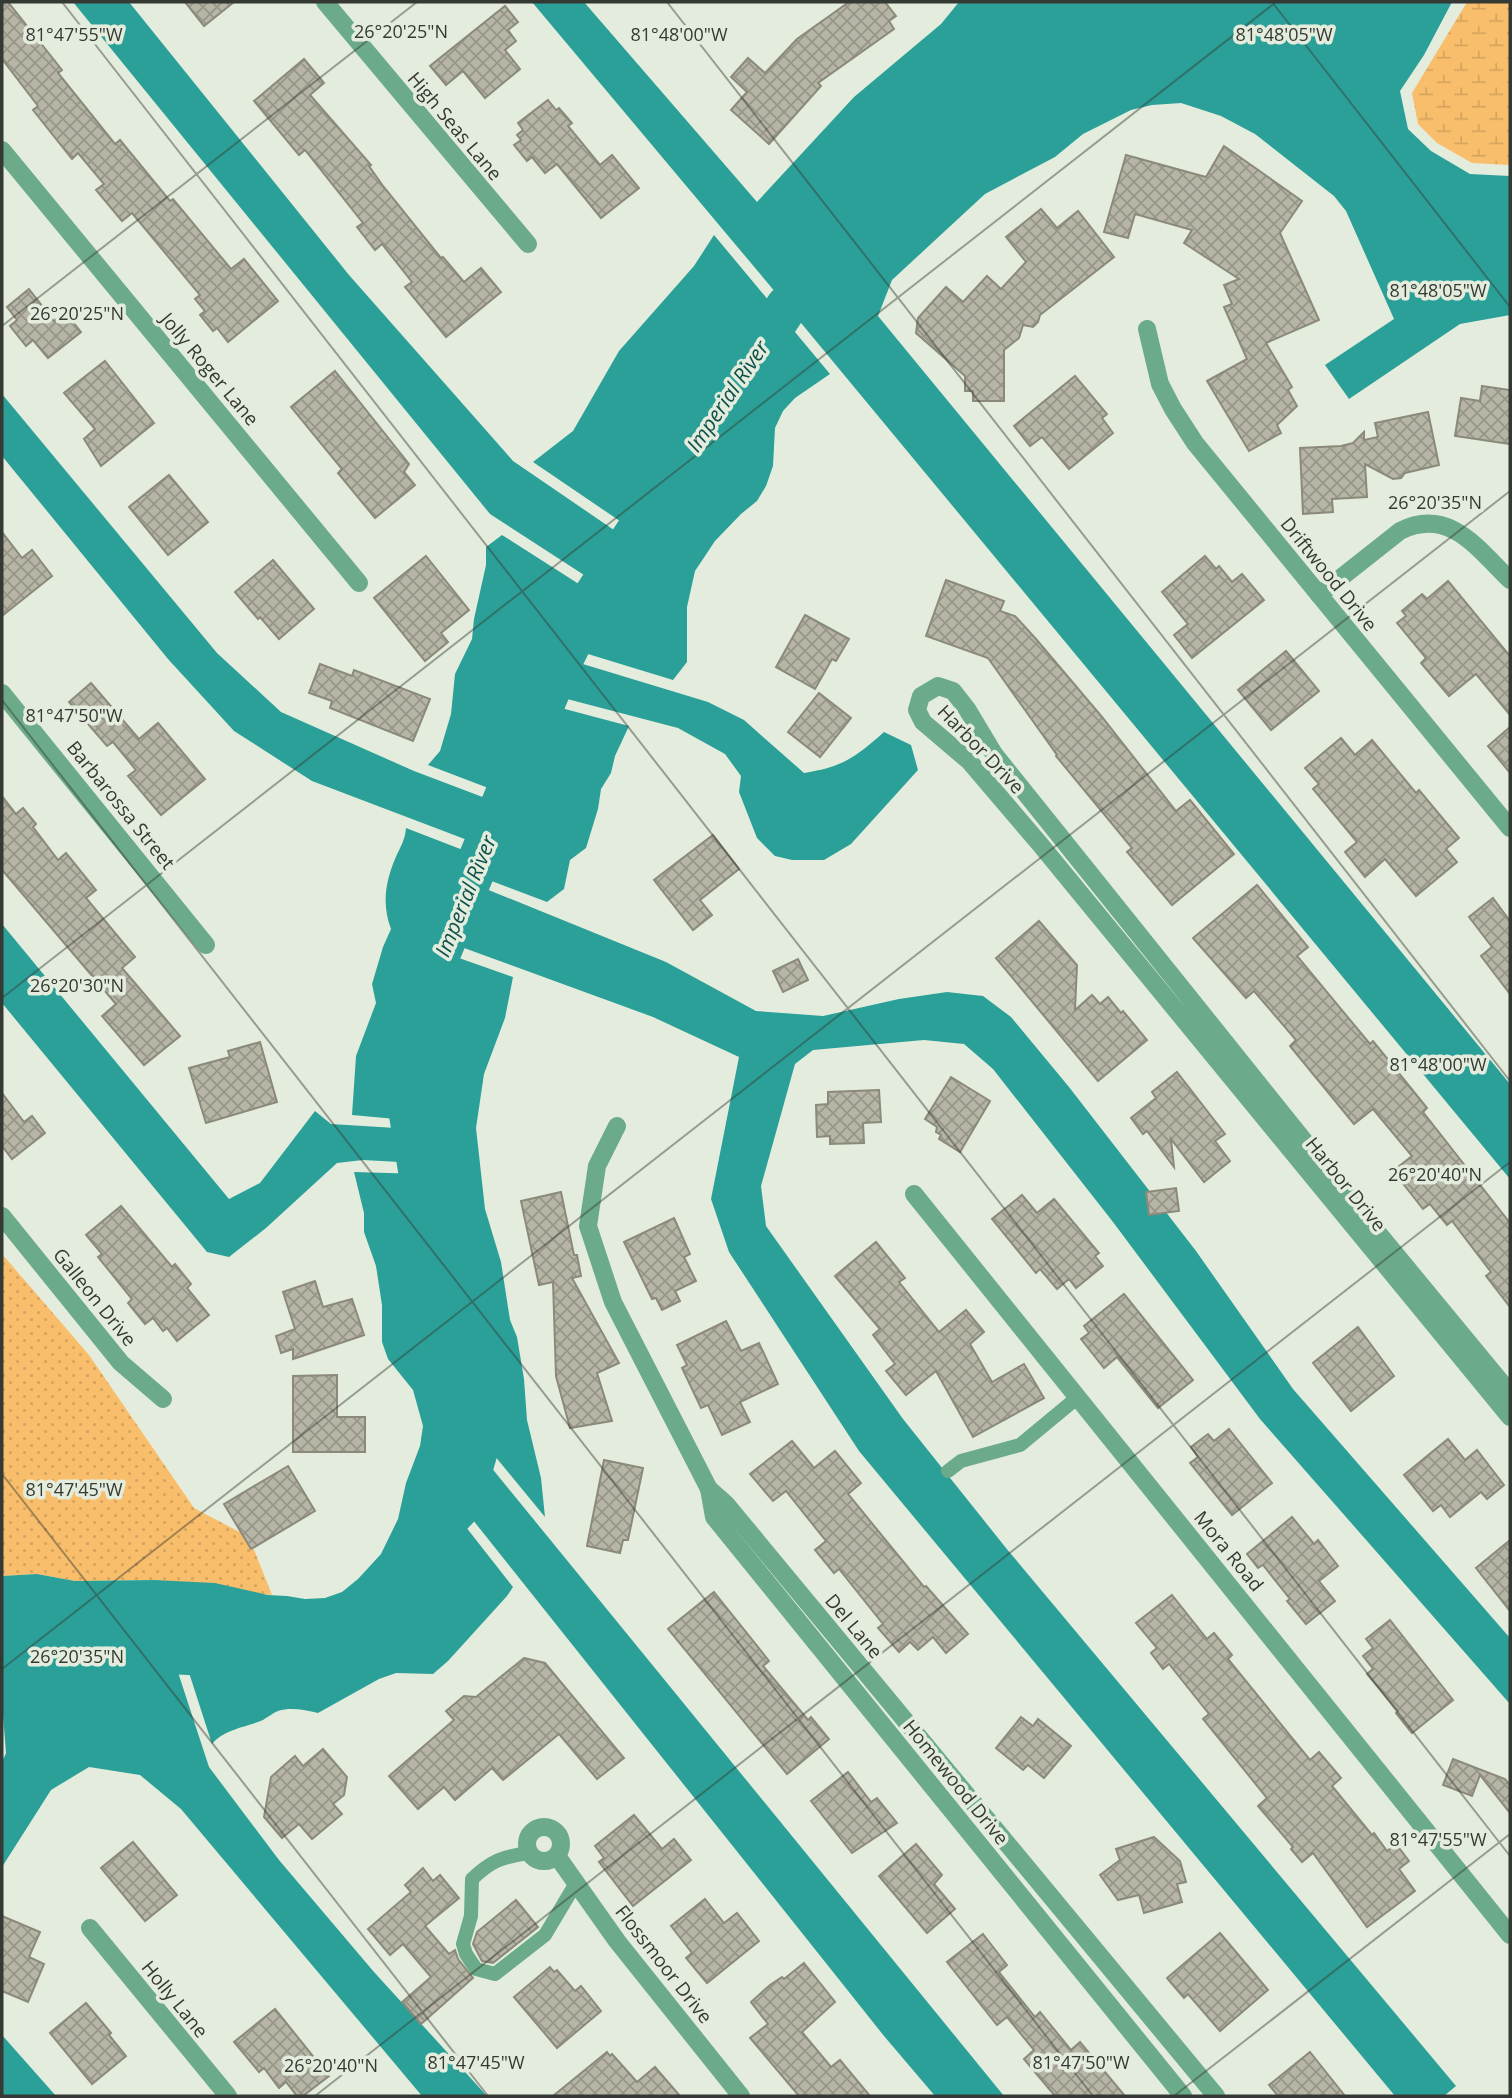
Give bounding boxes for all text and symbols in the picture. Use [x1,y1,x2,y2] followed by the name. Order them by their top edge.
[354,19,448,43] text: 26°20'25"N
[25,22,123,46] text: 81°47'55"W
[630,22,728,46] text: 81°48'00"W
[1235,22,1333,46] text: 81°48'05"W
[402,66,508,186] street label: High Seas Lane
[1389,278,1487,302] text: 81°48'05"W
[30,301,124,325] text: 26°20'25"N
[154,305,265,431] street label: Jolly Roger Lane
[679,334,775,457] water label: Imperial River
[1388,490,1482,514] text: 26°20'35"N
[1275,511,1383,637] street label: Driftwood Drive
[932,699,1030,799] street label: Harbor Drive
[25,703,123,727] text: 81°47'50"W
[61,735,181,875] street label: Barbarossa Street
[428,831,502,961] water label: Imperial River
[30,973,124,997] text: 26°20'30"N
[1389,1052,1487,1076] text: 81°48'00"W
[1300,1131,1392,1237] street label: Harbor Drive
[1388,1162,1482,1186] text: 26°20'40"N
[47,1243,143,1351] street label: Galleon Drive
[25,1477,123,1501] text: 81°47'45"W
[1188,1505,1270,1597] street label: Mora Road
[819,1588,889,1664] street label: Del Lane
[30,1644,124,1668] text: 26°20'35"N
[897,1714,1015,1850] street label: Homewood Drive
[1389,1827,1487,1851] text: 81°47'55"W
[609,1899,719,2029] street label: Flossmoor Drive
[136,1955,214,2043] street label: Holly Lane
[427,2050,525,2074] text: 81°47'45"W
[1032,2050,1130,2074] text: 81°47'50"W
[284,2053,378,2077] text: 26°20'40"N

